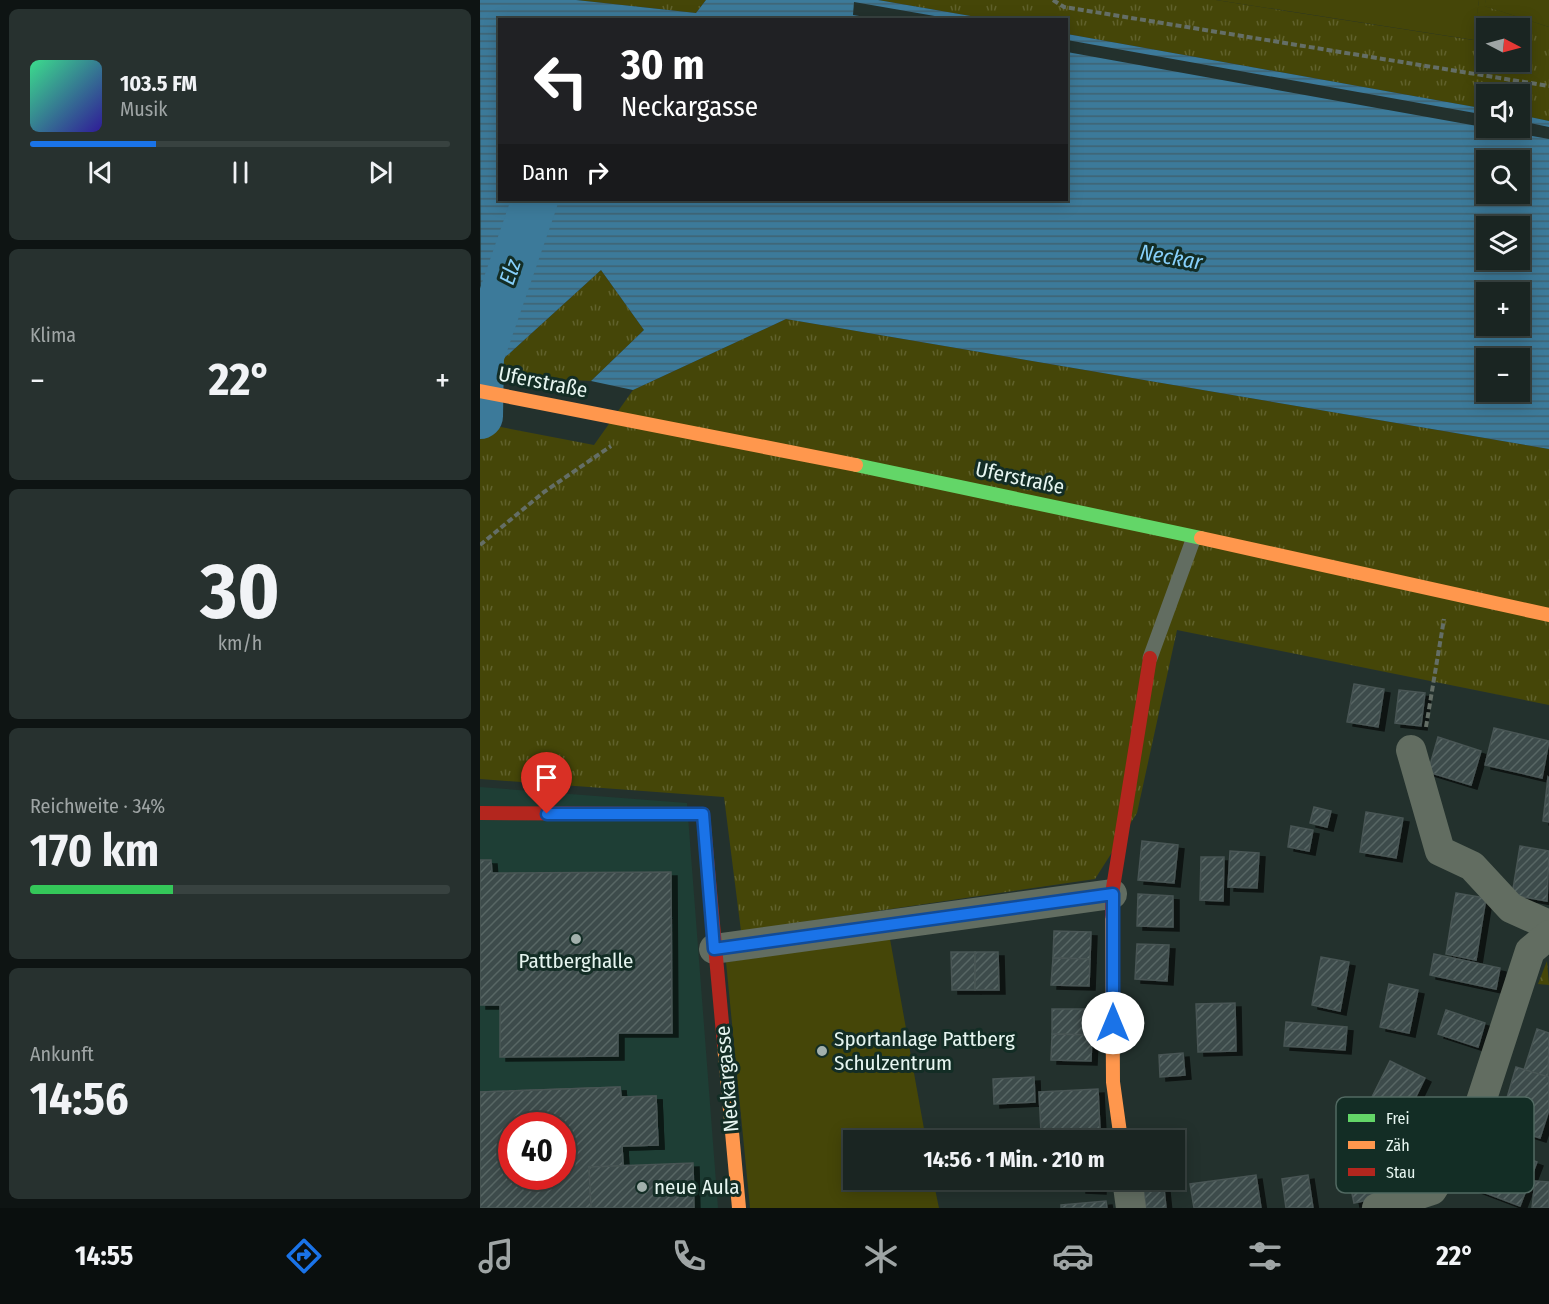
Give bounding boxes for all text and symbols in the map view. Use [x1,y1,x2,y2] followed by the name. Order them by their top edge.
[1476,18,1530,72] north arrow
[1476,18,1530,402] map controls
[621,40,705,90] text: 30 m
[522,42,600,120] icon: left
[120,70,197,97] text: 103.5 FM
[1476,84,1530,138] button: sound
[621,91,758,123] text: Neckargasse
[120,97,168,121] text: Musik
[1476,150,1530,204] button: search
[84,156,117,189] icon: previous
[224,156,257,189] icon: pause
[364,156,397,189] icon: next
[581,156,614,189] icon: right
[522,159,569,186] text: Dann
[1476,216,1530,270] button: layers
[1138,238,1206,276] water label: Neckar
[493,255,527,288] water label: Elz
[1476,282,1530,336] button: +
[30,323,76,347] text: Klima
[1476,348,1530,402] button: −
[209,353,271,407] text: 22°
[30,361,45,401] text: −
[435,361,450,401] text: +
[496,361,590,403] street label: Uferstraße
[973,456,1067,500] street label: Uferstraße
[200,545,280,639] text: 30
[218,631,262,655] text: km/h
[521,752,572,814] pin
[530,761,563,794] icon: arrive
[30,794,165,818] text: Reichweite · 34%
[30,824,159,878] text: 170 km
[569,932,583,946] marker: Pattberghalle
[519,948,633,974] place label: Pattberghalle
[1081,991,1145,1055] position arrow
[709,1025,745,1133] street label: Neckargasse
[834,1026,1015,1076] place label: Sportanlage Pattberg Schulzentrum
[30,1042,94,1066] text: Ankunft
[815,1044,829,1058] marker: Sportanlage Pattberg Schulzentrum
[30,1072,128,1126] text: 14:56
[1336,1097,1534,1193] legend
[1386,1109,1410,1128] text: Frei
[498,1112,576,1190] speed limit sign: 40
[1386,1136,1410,1155] text: Zäh
[924,1146,1105,1173] text: 14:56 · 1 Min. · 210 m
[1386,1163,1415,1182] text: Stau
[654,1174,740,1200] place label: neue Aula
[635,1180,649,1194] marker: neue Aula
[283,1235,325,1277] icon: directions
[475,1235,517,1277] icon: music
[668,1235,710,1277] icon: phone
[860,1235,902,1277] icon: climate
[1052,1235,1094,1277] icon: car
[1244,1235,1286,1277] icon: filters
[75,1240,133,1272] text: 14:55
[1436,1240,1474,1272] text: 22°

